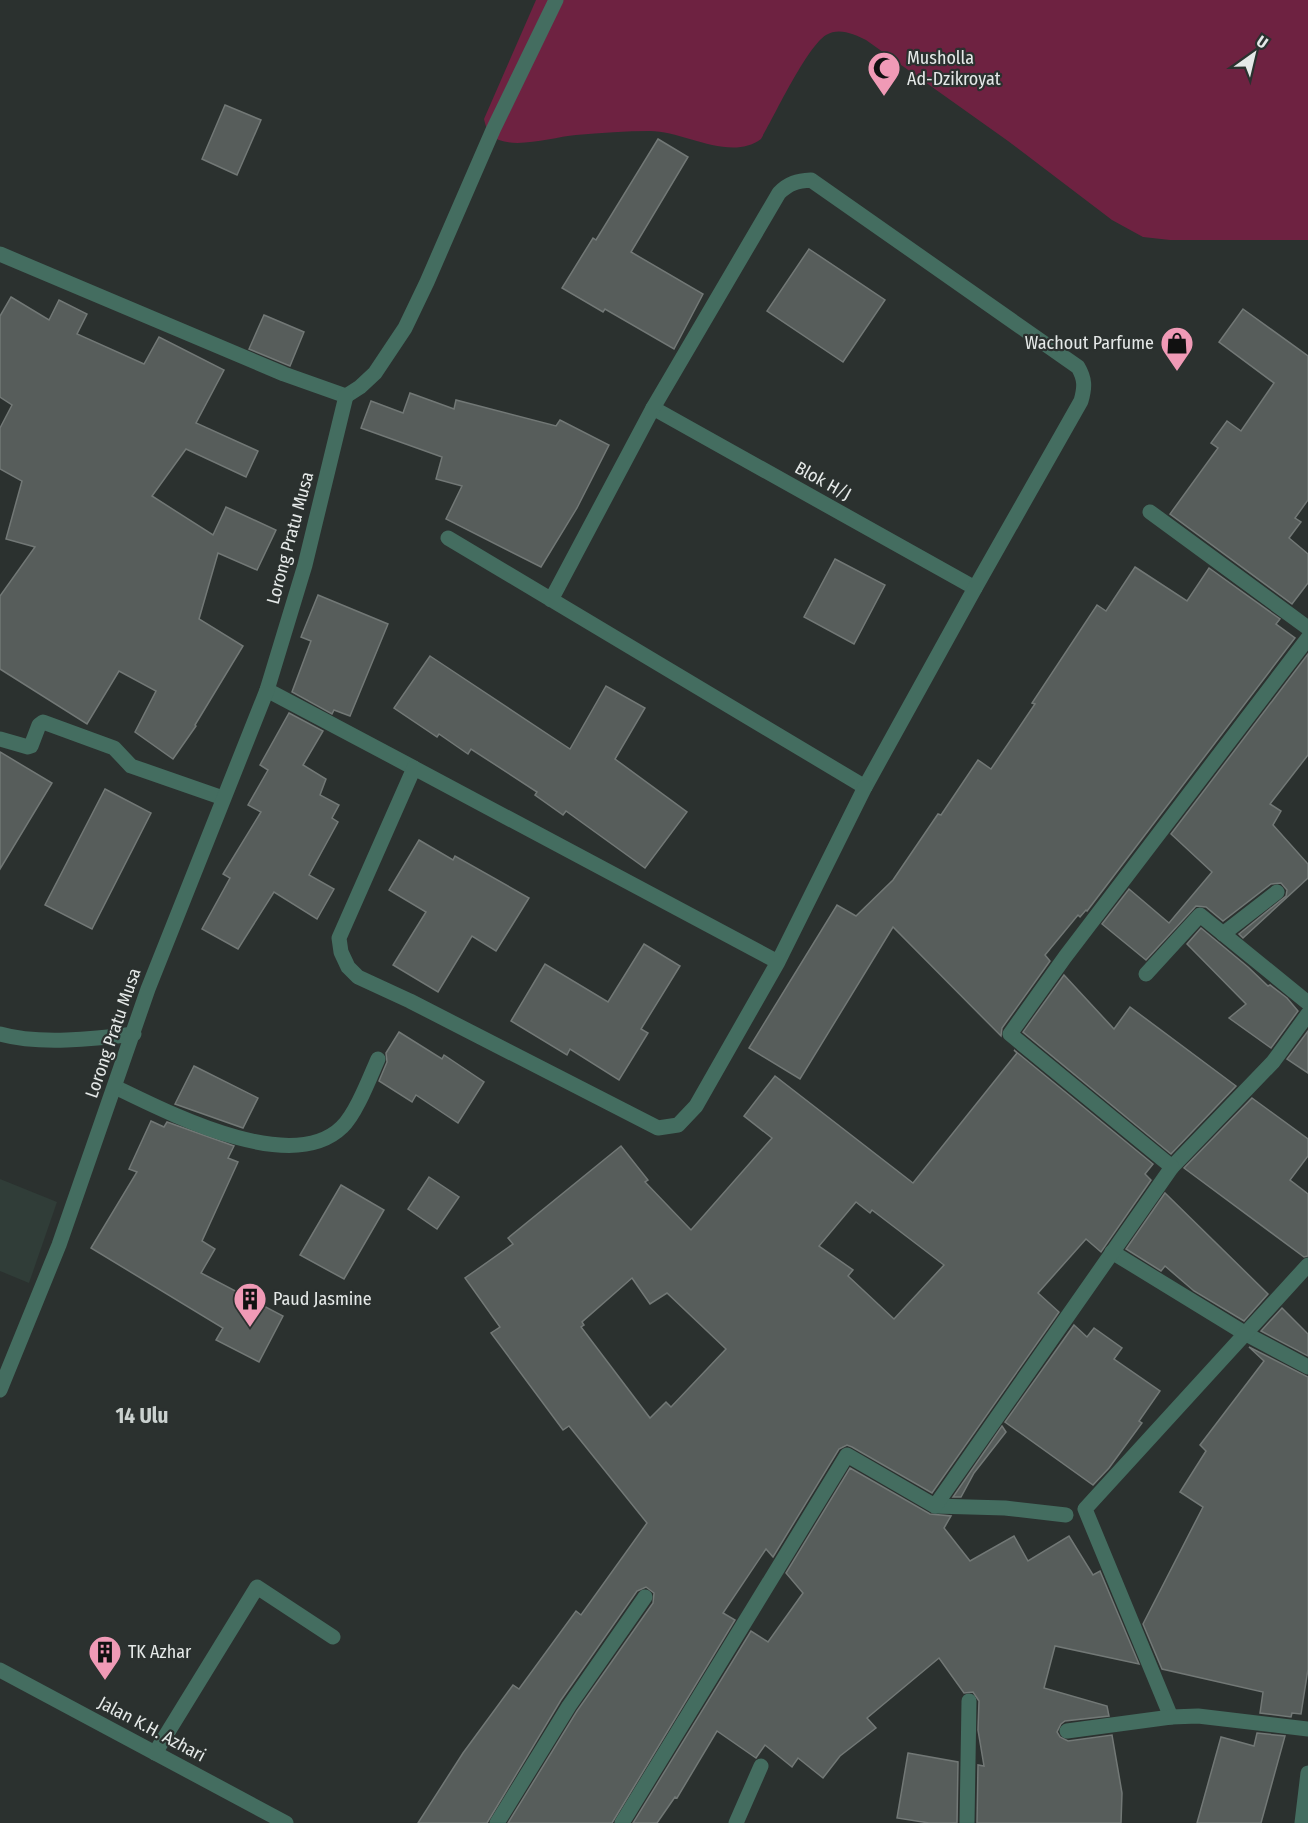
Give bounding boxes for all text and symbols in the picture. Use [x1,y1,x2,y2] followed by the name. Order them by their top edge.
[1224,24,1284,84] north arrow
[1253,31,1271,52] text: U
[907,47,1001,90] place label: Musholla Ad-Dzikroyat
[866,50,902,97] mosque icon: Musholla Ad-Dzikroyat
[1159,325,1195,372] shop icon: Wachout Parfume
[1025,332,1154,354] place label: Wachout Parfume
[791,457,855,505] street label: Blok H/J
[262,469,318,607] street label: Lorong Pratu Musa
[80,965,146,1101] street label: Lorong Pratu Musa
[232,1281,268,1328] building icon: Paud Jasmine
[273,1288,372,1310] place label: Paud Jasmine
[115,1403,169,1429] district label: 14 Ulu
[87,1634,123,1681] building icon: TK Azhar
[128,1641,192,1663] place label: TK Azhar
[94,1691,210,1767] street label: Jalan K.H. Azhari

